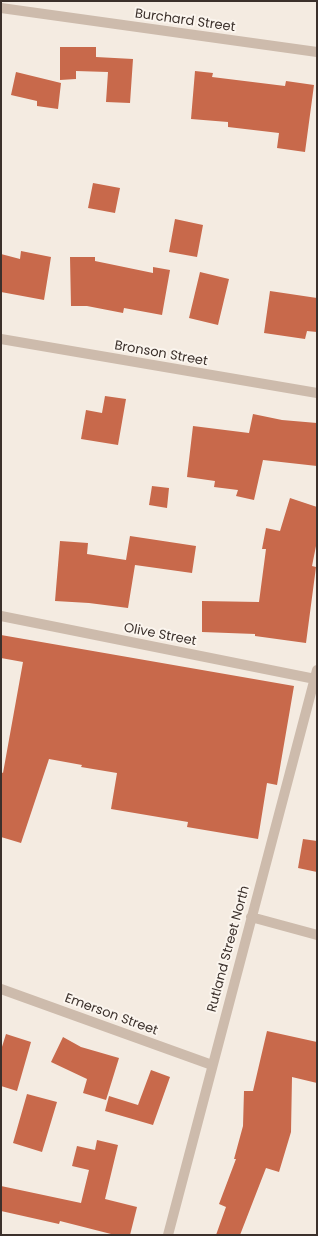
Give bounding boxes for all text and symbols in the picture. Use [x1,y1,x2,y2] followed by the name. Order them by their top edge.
[134,6,236,36] street label: Burchard Street
[113,338,209,370] street label: Bronson Street
[122,620,198,650] street label: Olive Street
[205,884,253,1014] street label: Rutland Street North
[62,991,160,1039] street label: Emerson Street

